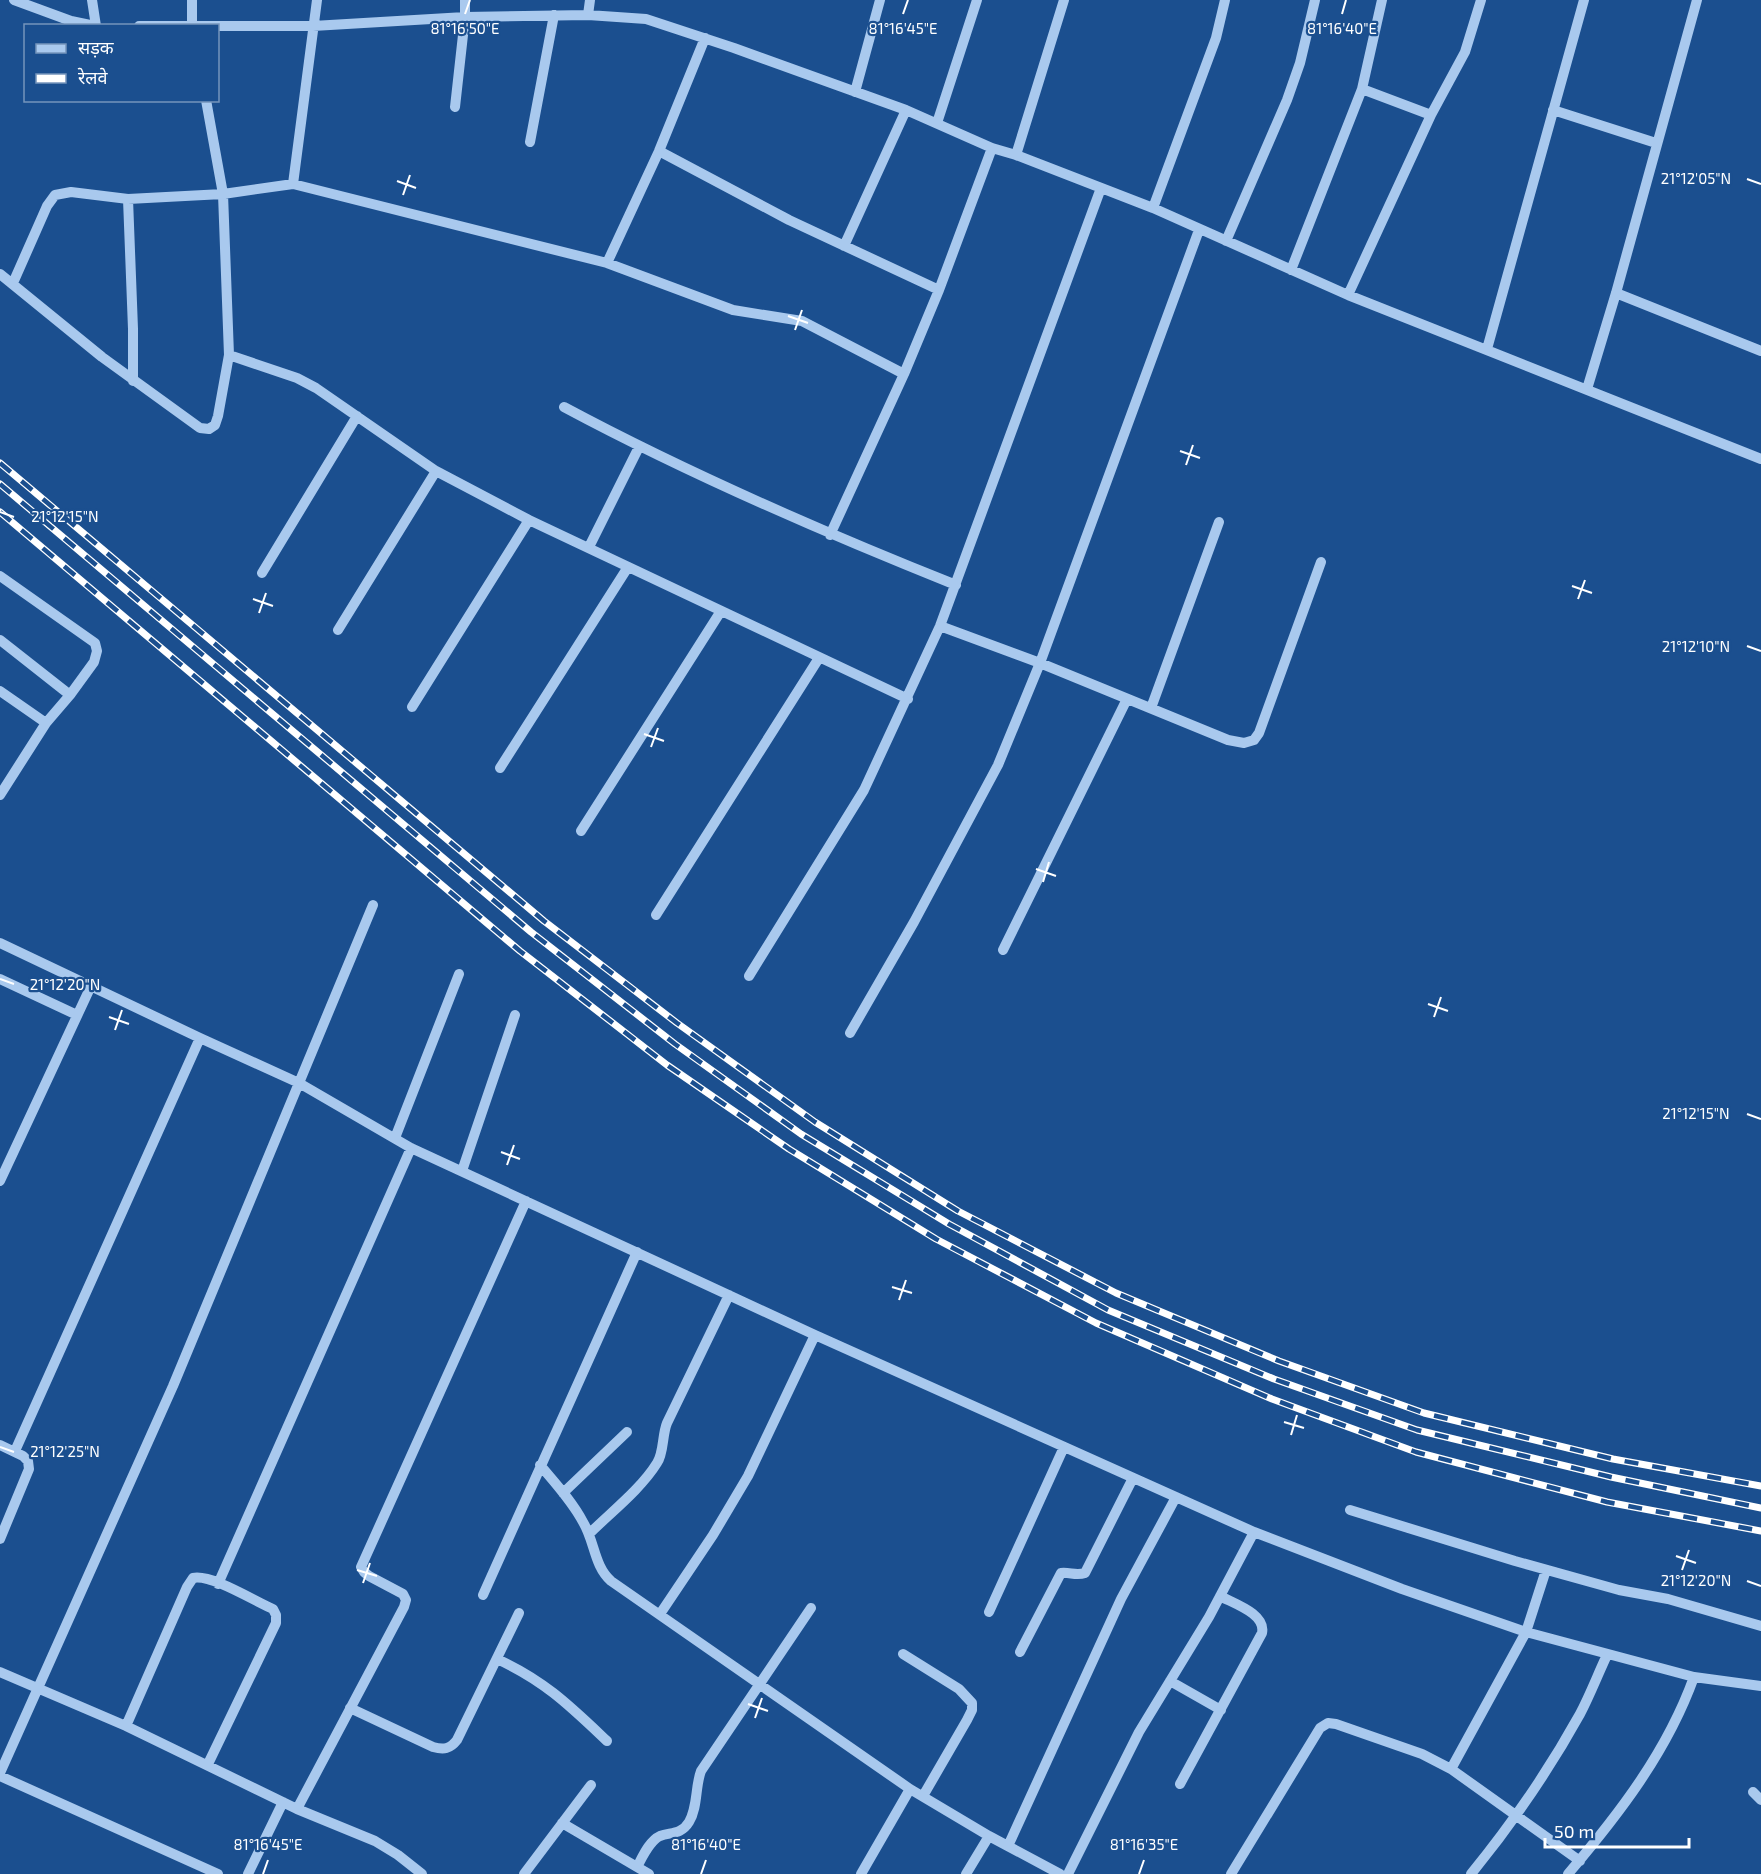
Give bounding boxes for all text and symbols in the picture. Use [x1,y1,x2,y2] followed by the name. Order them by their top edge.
[431,19,500,37] text: 81°16'50"E
[869,19,937,37] text: 81°16'45"E
[1307,19,1377,37] text: 81°16'40"E
[24,24,219,102] legend
[78,36,115,58] text: सड़क
[77,66,109,88] text: रेलवे
[1661,169,1731,187] text: 21°12'05"N
[31,507,99,525] text: 21°12'15"N
[1662,637,1730,655] text: 21°12'10"N
[30,975,100,993] text: 21°12'20"N
[1662,1104,1730,1122] text: 21°12'15"N
[30,1442,100,1460] text: 21°12'25"N
[1661,1571,1731,1589] text: 21°12'20"N
[1545,1811,1689,1849] scale bar
[1554,1820,1594,1842] text: 50 m
[234,1835,302,1853] text: 81°16'45"E
[671,1835,741,1853] text: 81°16'40"E
[1110,1835,1178,1853] text: 81°16'35"E

